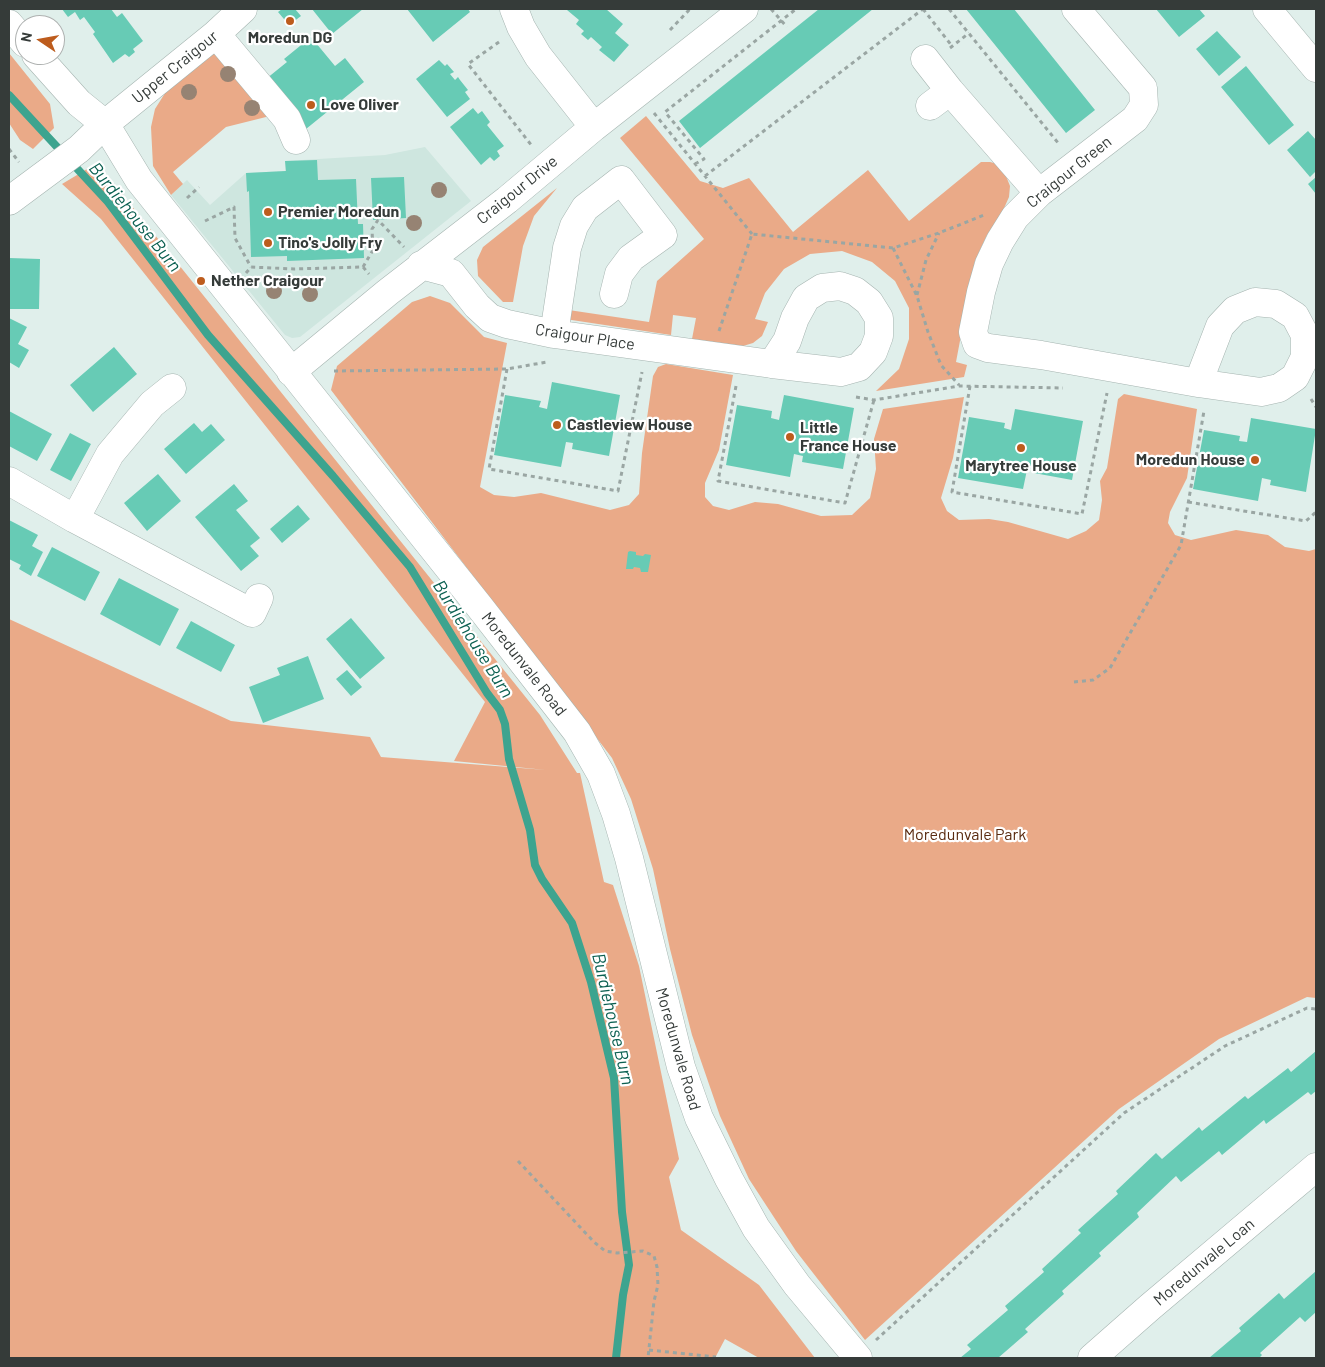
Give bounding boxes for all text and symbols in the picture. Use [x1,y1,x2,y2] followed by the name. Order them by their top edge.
[15,15,65,65] north arrow
[284,15,296,27] marker: Moredun DG
[128,27,222,107] street label: Upper Craigour
[248,28,332,48] place label: Moredun DG
[17,31,35,43] text: N
[321,95,399,115] place label: Love Oliver
[305,99,317,111] marker: Love Oliver
[1023,132,1115,212] street label: Craigour Green
[473,152,561,228] street label: Craigour Drive
[84,158,186,276] water label: Burdiehouse Burn
[278,202,399,222] place label: Premier Moredun
[262,206,274,218] marker: Premier Moredun
[278,233,382,253] place label: Tino's Jolly Fry
[262,237,274,249] marker: Tino's Jolly Fry
[211,271,324,291] place label: Nether Craigour
[195,275,207,287] marker: Nether Craigour
[534,320,636,354] street label: Craigour Place
[567,415,692,435] place label: Castleview House
[800,418,897,456] place label: Little France House
[551,419,563,431] marker: Castleview House
[784,431,796,443] marker: Little France House
[1015,442,1027,454] marker: Marytree House
[1136,450,1245,470] place label: Moredun House
[1249,454,1261,466] marker: Moredun House
[965,456,1077,476] place label: Marytree House
[428,576,518,702] water label: Burdiehouse Burn
[477,608,571,720] street label: Moredunvale Road
[904,825,1026,845] park label: Moredunvale Park
[587,951,639,1087] water label: Burdiehouse Burn
[651,986,705,1112] street label: Moredunvale Road
[1150,1214,1258,1310] street label: Moredunvale Loan

